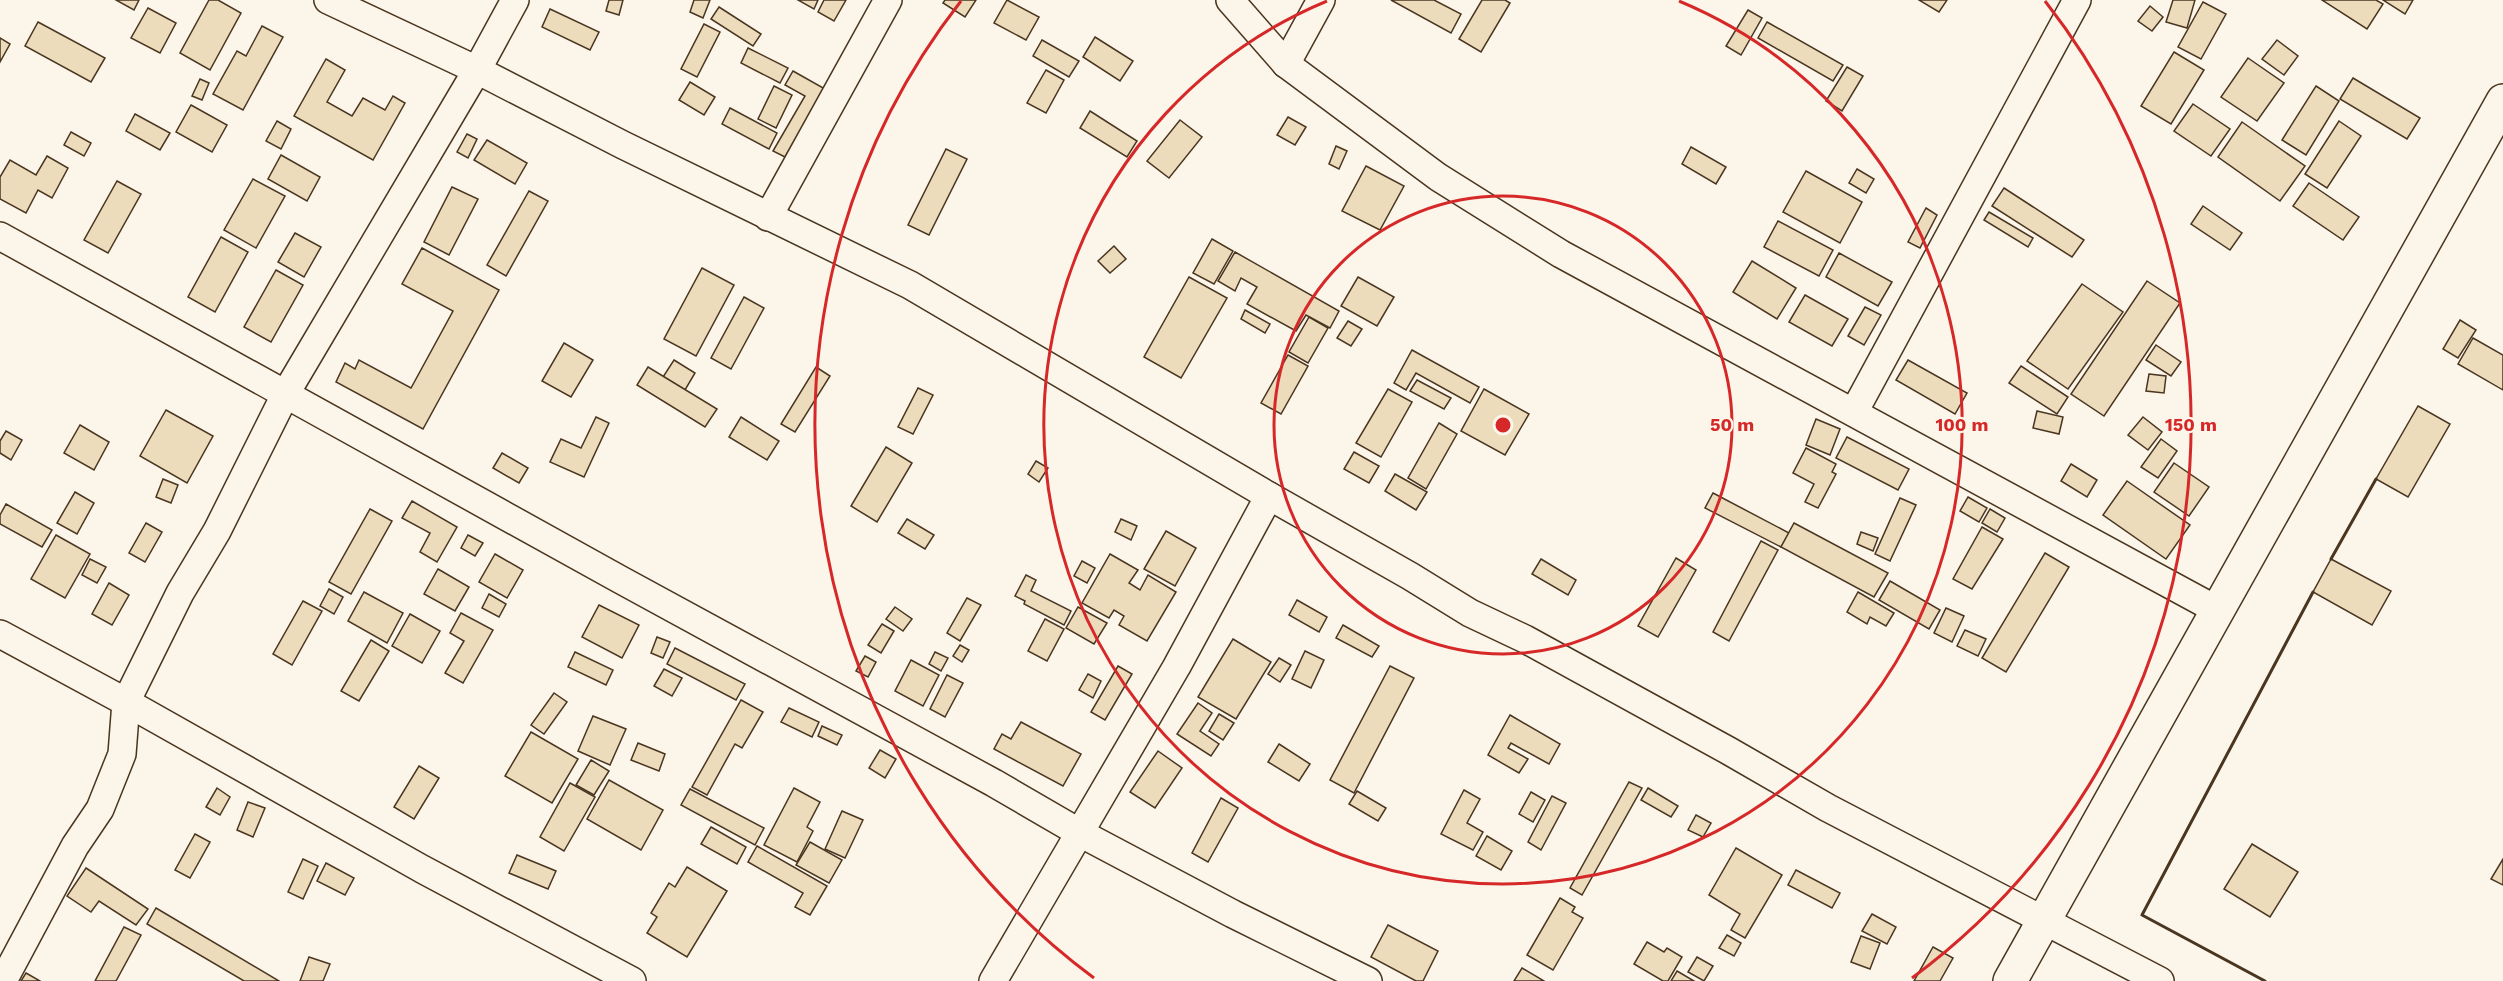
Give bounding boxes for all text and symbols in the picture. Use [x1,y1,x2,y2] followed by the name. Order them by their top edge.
[1710,414,1754,435] text: 50 m
[1935,414,1989,435] text: 100 m
[2165,414,2217,435] text: 150 m
[1493,415,1513,435] centre of rings

